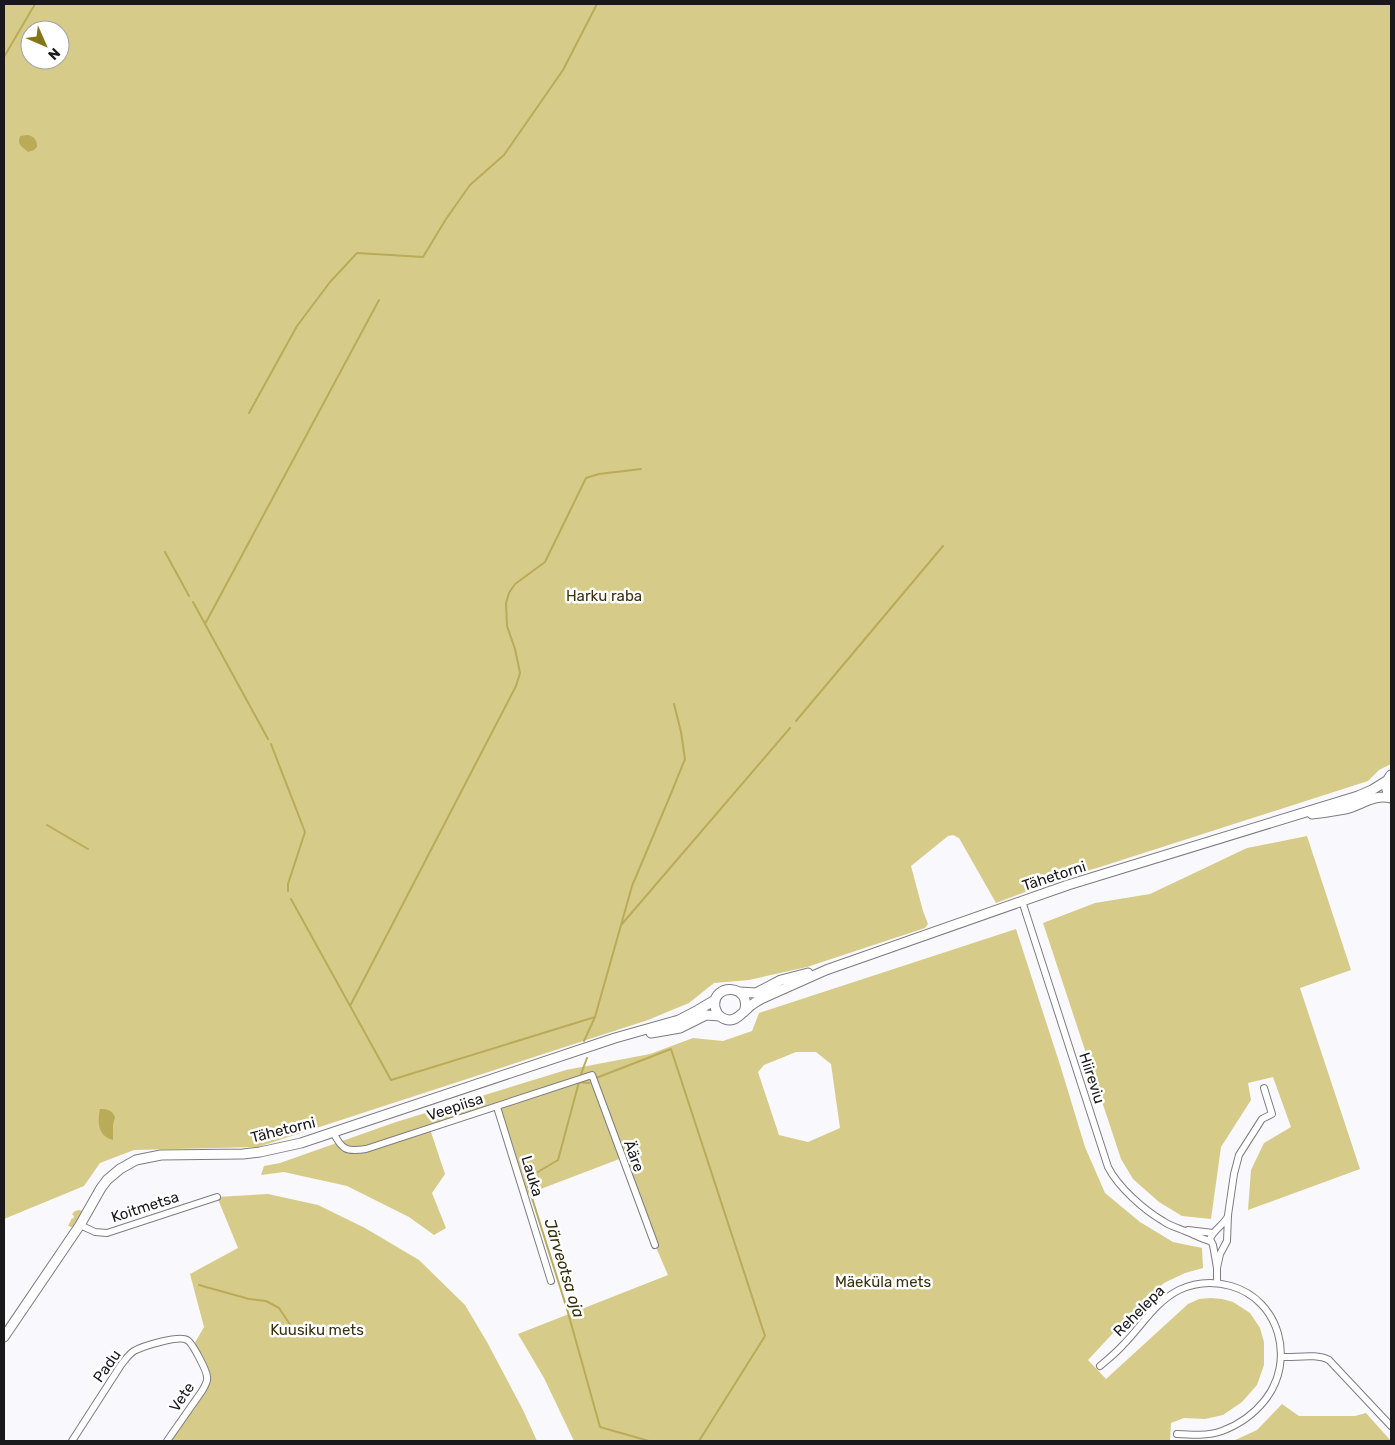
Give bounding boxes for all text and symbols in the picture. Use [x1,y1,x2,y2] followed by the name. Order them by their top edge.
[20,20,70,70] north arrow
[44,44,63,63] text: N
[566,587,642,605] park label: Harku raba
[1020,857,1088,895] street label: Tähetorni
[1075,1050,1109,1106] street label: Hiireviu
[425,1089,485,1125] street label: Veepiisa
[249,1113,317,1147] street label: Tähetorni
[620,1138,648,1174] street label: Ääre
[517,1153,547,1199] street label: Lauka
[109,1188,181,1226] street label: Koitmetsa
[540,1216,589,1320] water label: Järveotsa oja
[835,1273,931,1291] park label: Mäeküla mets
[1110,1282,1168,1340] street label: Rehelepa
[270,1321,364,1339] park label: Kuusiku mets
[89,1346,125,1386] street label: Padu
[166,1379,198,1415] street label: Vete

